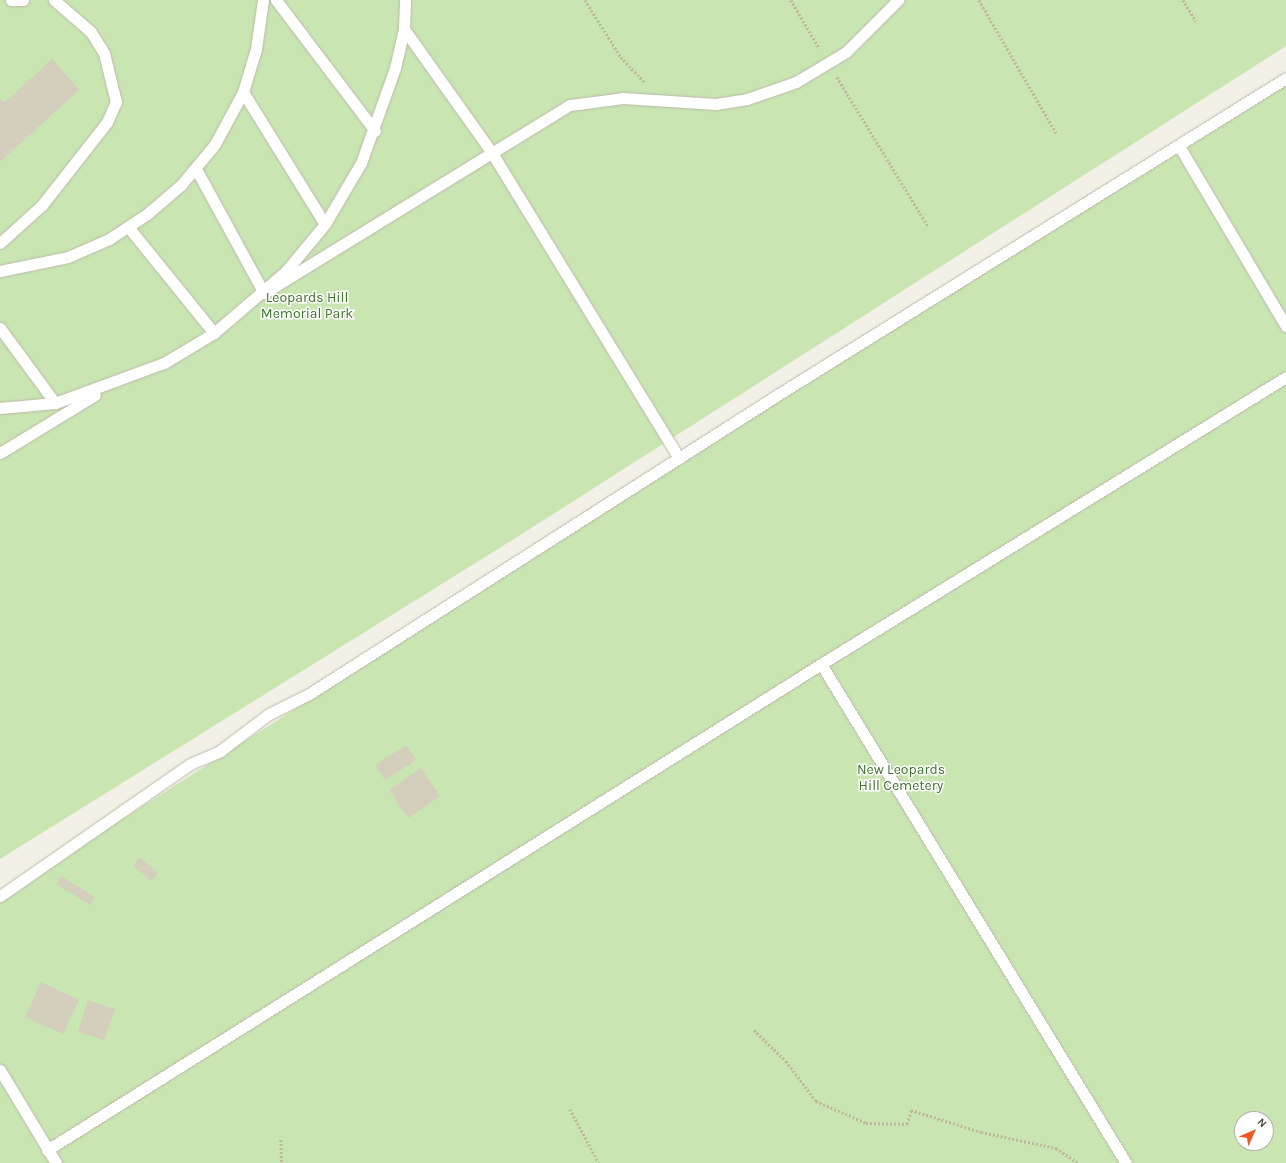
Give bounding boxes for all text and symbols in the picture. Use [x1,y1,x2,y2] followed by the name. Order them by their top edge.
[261,290,353,322] park label: Leopards Hill Memorial Park
[857,762,945,794] park label: New Leopards Hill Cemetery
[1234,1111,1274,1151] north arrow
[1255,1115,1270,1130] text: N

